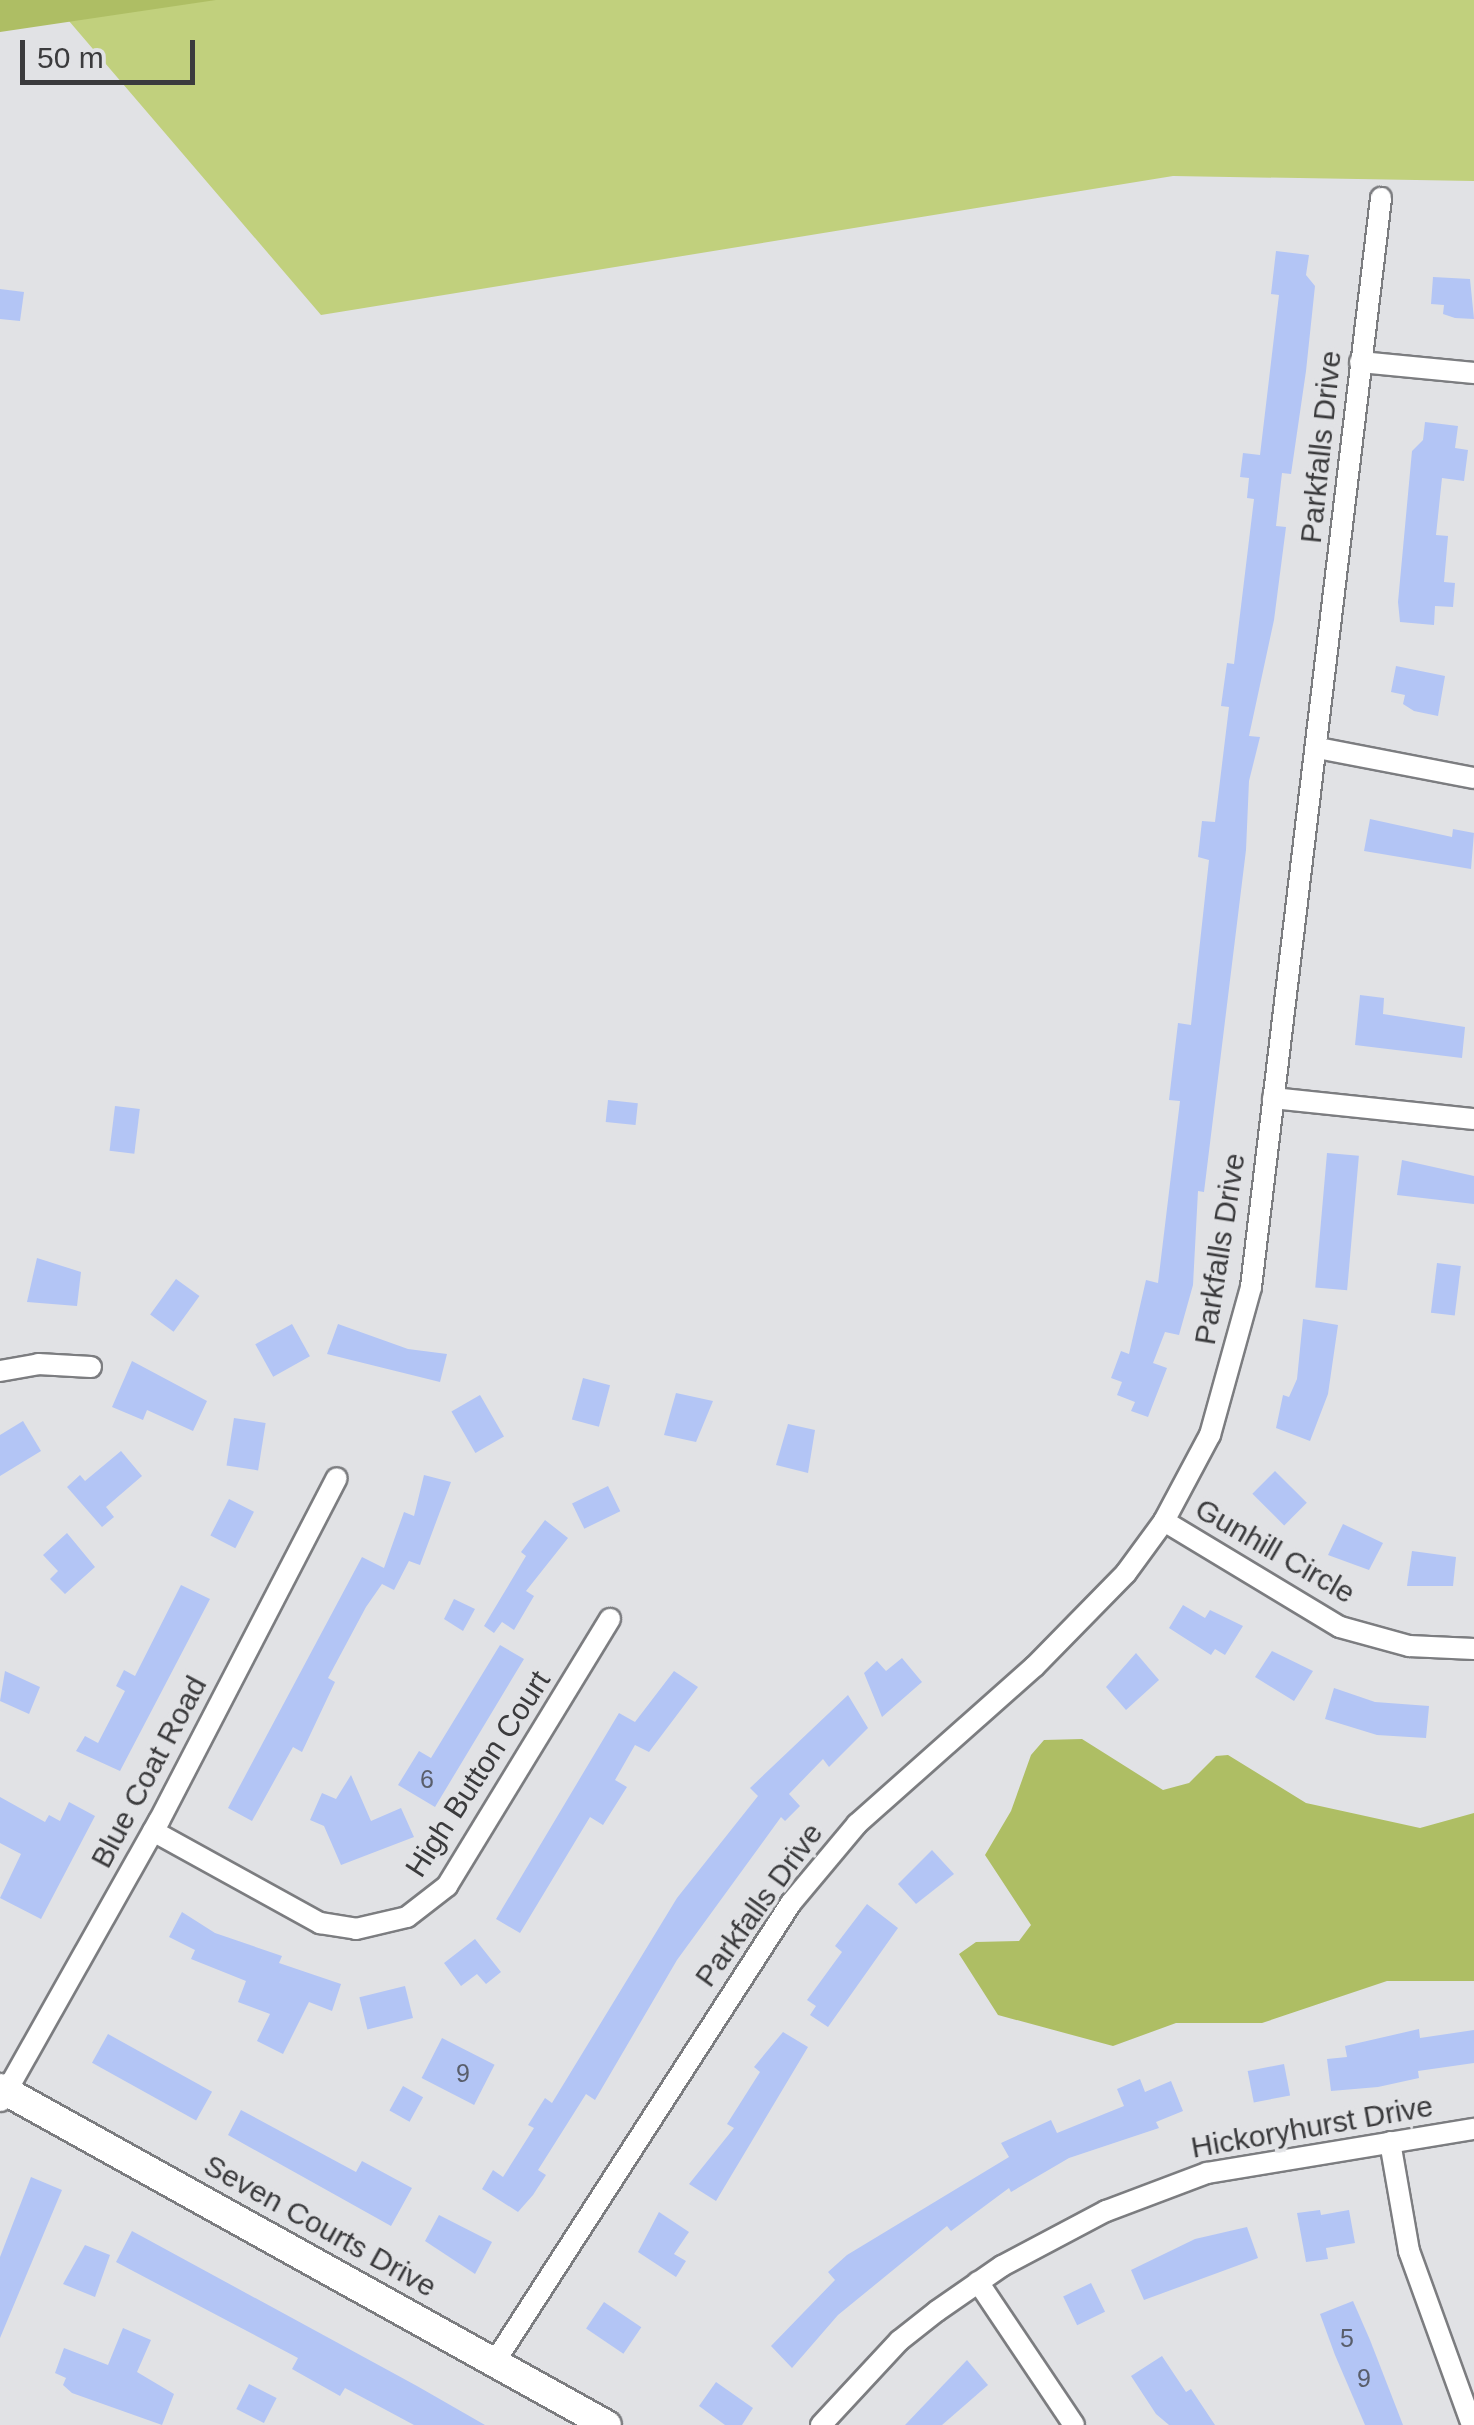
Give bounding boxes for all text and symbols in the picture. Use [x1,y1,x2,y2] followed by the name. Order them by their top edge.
[25,20,200,82] scale bar
[37,41,104,74] text: 50 m
[1293,349,1349,545] street label: Parkfalls Drive
[1187,1151,1253,1347] street label: Parkfalls Drive
[1189,1491,1361,1611] street label: Gunhill Circle
[398,1664,558,1884] street label: High Button Court
[83,1670,215,1874] street label: Blue Coat Road
[420,1764,434,1794] house number: 6
[688,1816,830,1994] street label: Parkfalls Drive
[456,2058,470,2088] house number: 9
[1188,2088,1436,2166] street label: Hickoryhurst Drive
[198,2147,442,2305] street label: Seven Courts Drive
[1340,2323,1354,2353] house number: 5
[1357,2363,1371,2393] house number: 9

